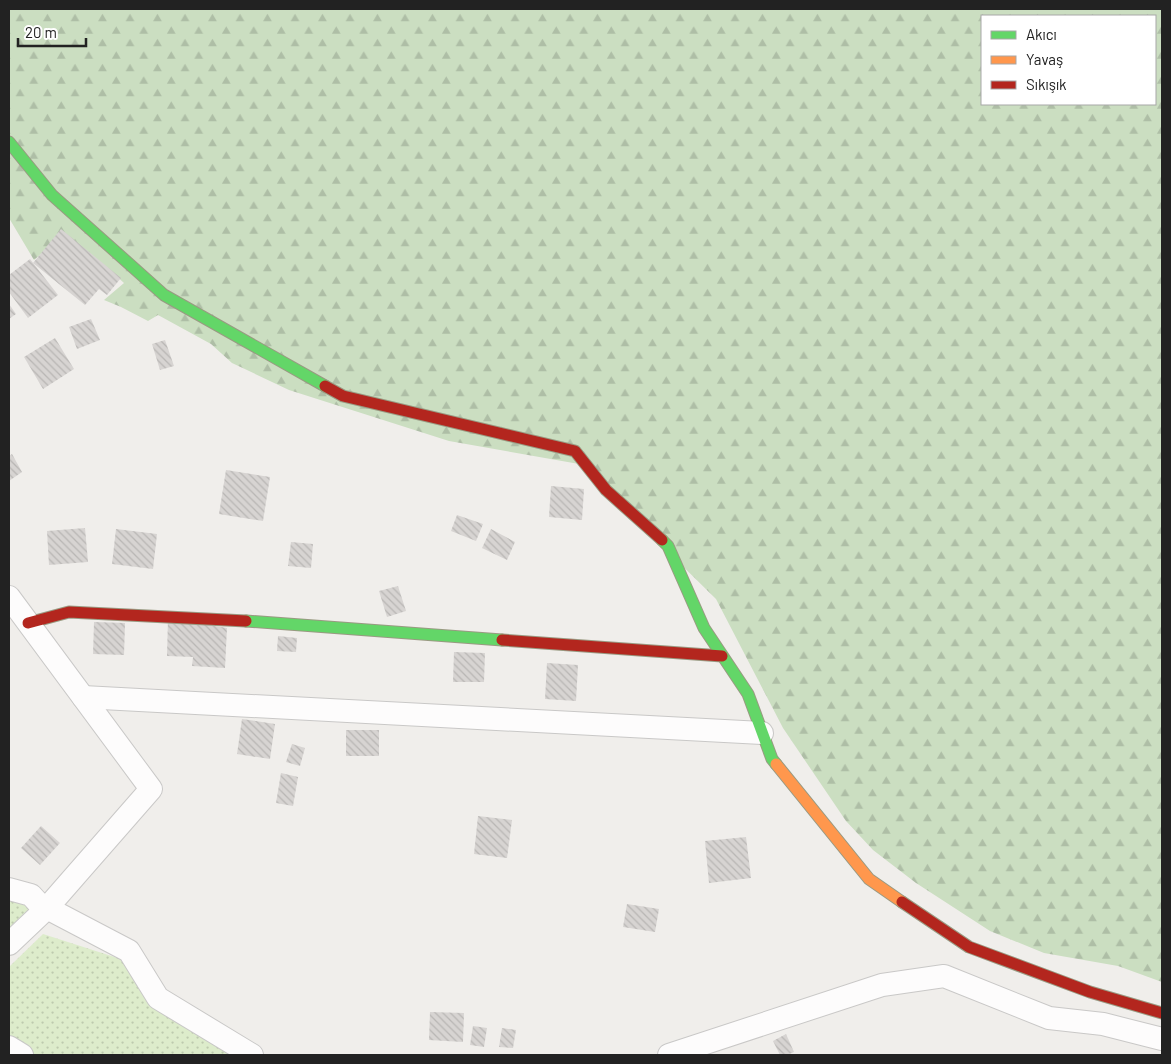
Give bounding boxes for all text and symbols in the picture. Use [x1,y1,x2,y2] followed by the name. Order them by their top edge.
[18,15,85,47] scale bar
[981,15,1156,105] legend
[25,23,57,41] text: 20 m
[1026,25,1057,43] text: Akıcı
[1026,50,1063,68] text: Yavaş
[1026,75,1067,93] text: Sıkışık

